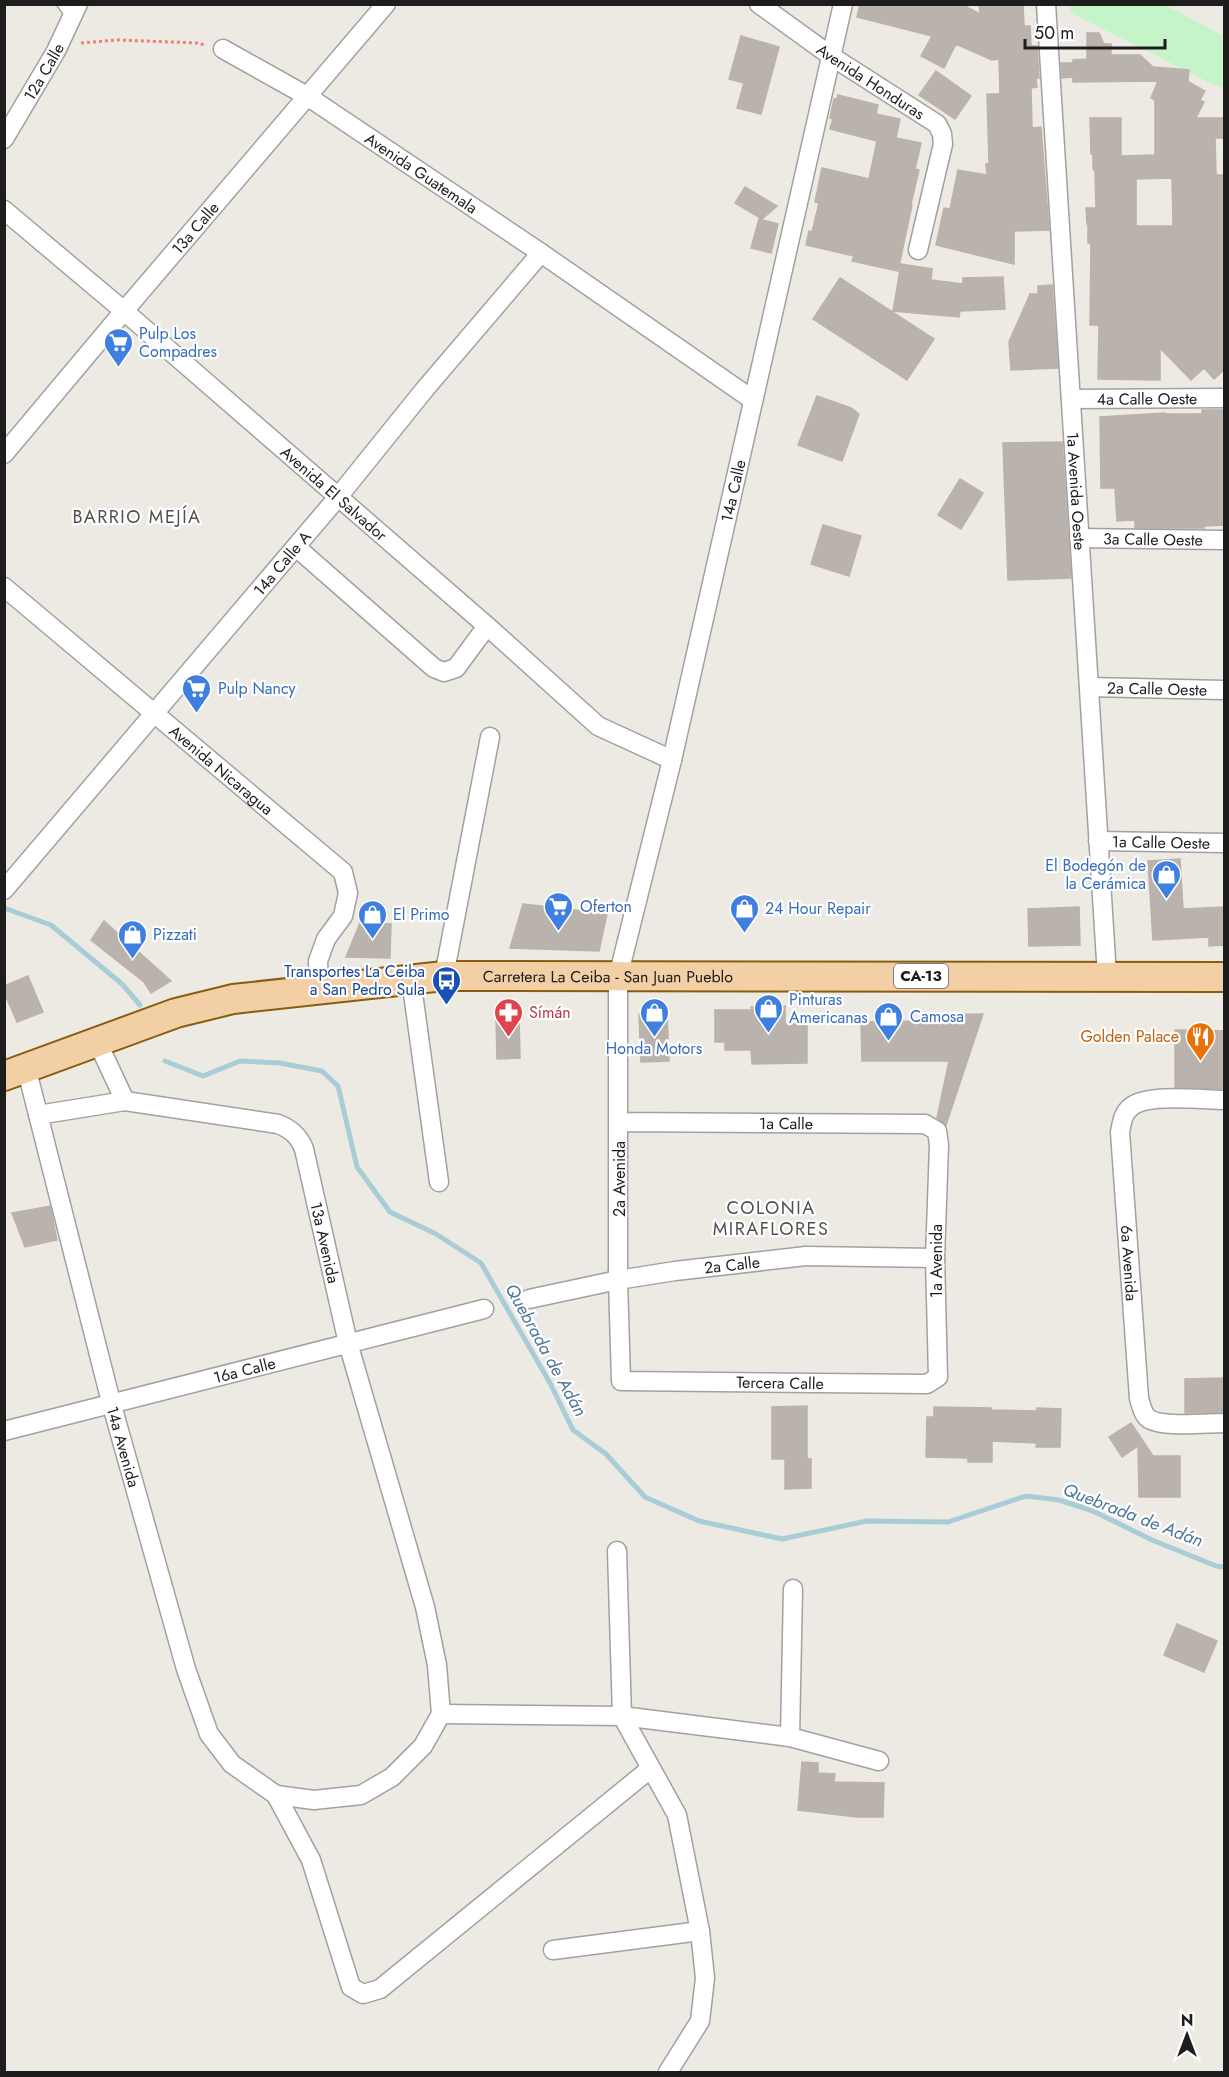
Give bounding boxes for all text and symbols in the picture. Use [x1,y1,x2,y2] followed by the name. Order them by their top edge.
[1025,12,1164,50] scale bar
[1034,20,1074,46] text: 50 m
[812,38,929,125] street label: Avenida Honduras
[18,39,70,105] street label: 12a Calle
[360,127,482,219] street label: Avenida Guatemala
[166,197,224,259] street label: 13a Calle
[139,322,217,363] place label: Pulp Los Compadres
[102,326,134,368] supermarket icon: Pulp Los Compadres
[1097,387,1197,410] street label: 4a Calle Oeste
[1061,431,1092,551] street label: 1a Avenida Oeste
[276,440,393,546] street label: Avenida El Salvador
[715,457,751,524] street label: 14a Calle
[73,504,201,530] district label: BARRIO MEJÍA
[248,525,316,601] street label: 14a Calle A
[1103,527,1203,551] street label: 3a Calle Oeste
[181,672,213,714] supermarket icon: Pulp Nancy
[1107,676,1207,701] street label: 2a Calle Oeste
[218,677,297,700] place label: Pulp Nancy
[164,719,278,820] street label: Avenida Nicaragua
[1112,830,1210,854] street label: 1a Calle Oeste
[1045,854,1146,895] place label: El Bodegón de la Cerámica
[1151,858,1183,900] shop icon: El Bodegón de la Cerámica
[543,890,575,932] supermarket icon: Oferton
[728,892,760,934] shop icon: 24 Hour Repair
[580,895,632,918] place label: Oferton
[765,897,871,920] place label: 24 Hour Repair
[356,898,388,940] shop icon: El Primo
[393,903,450,926] place label: El Primo
[116,918,148,960] shop icon: Pizzati
[153,923,197,946] place label: Pizzati
[284,960,425,1001] place label: Transportes La Ceiba a San Pedro Sula
[430,964,462,1006] bus stop icon: Transportes La Ceiba a San Pedro Sula
[894,964,948,988] road number: CA-13
[483,965,733,988] street label: Carretera La Ceiba - San Juan Pueblo
[789,988,868,1029] place label: Pinturas Americanas
[752,992,784,1034] shop icon: Pinturas Americanas
[492,996,524,1038] pharmacy icon: Símán
[638,996,670,1038] shop icon: Honda Motors
[873,1000,905,1042] shop icon: Camosa
[529,1001,571,1024] place label: Símán
[910,1005,964,1028] place label: Camosa
[1184,1020,1216,1062] restaurant icon: Golden Palace
[1080,1025,1179,1048] place label: Golden Palace
[606,1037,702,1060] place label: Honda Motors
[759,1111,813,1135] street label: 1a Calle
[608,1141,631,1217] street label: 2a Avenida
[713,1195,829,1242] district label: COLONIA MIRAFLORES
[305,1200,346,1285] street label: 13a Avenida
[925,1224,948,1298] street label: 1a Avenida
[1115,1224,1144,1302] street label: 6a Avenida
[703,1250,761,1279] street label: 2a Calle
[499,1279,593,1421] water label: Quebrada de Adán
[211,1351,278,1389] street label: 16a Calle
[736,1371,824,1395] street label: Tercera Calle
[101,1403,146,1490] street label: 14a Avenida
[1059,1476,1207,1554] water label: Quebrada de Adán
[1157,2005,1217,2065] north arrow
[1181,2009,1193,2032] text: N

